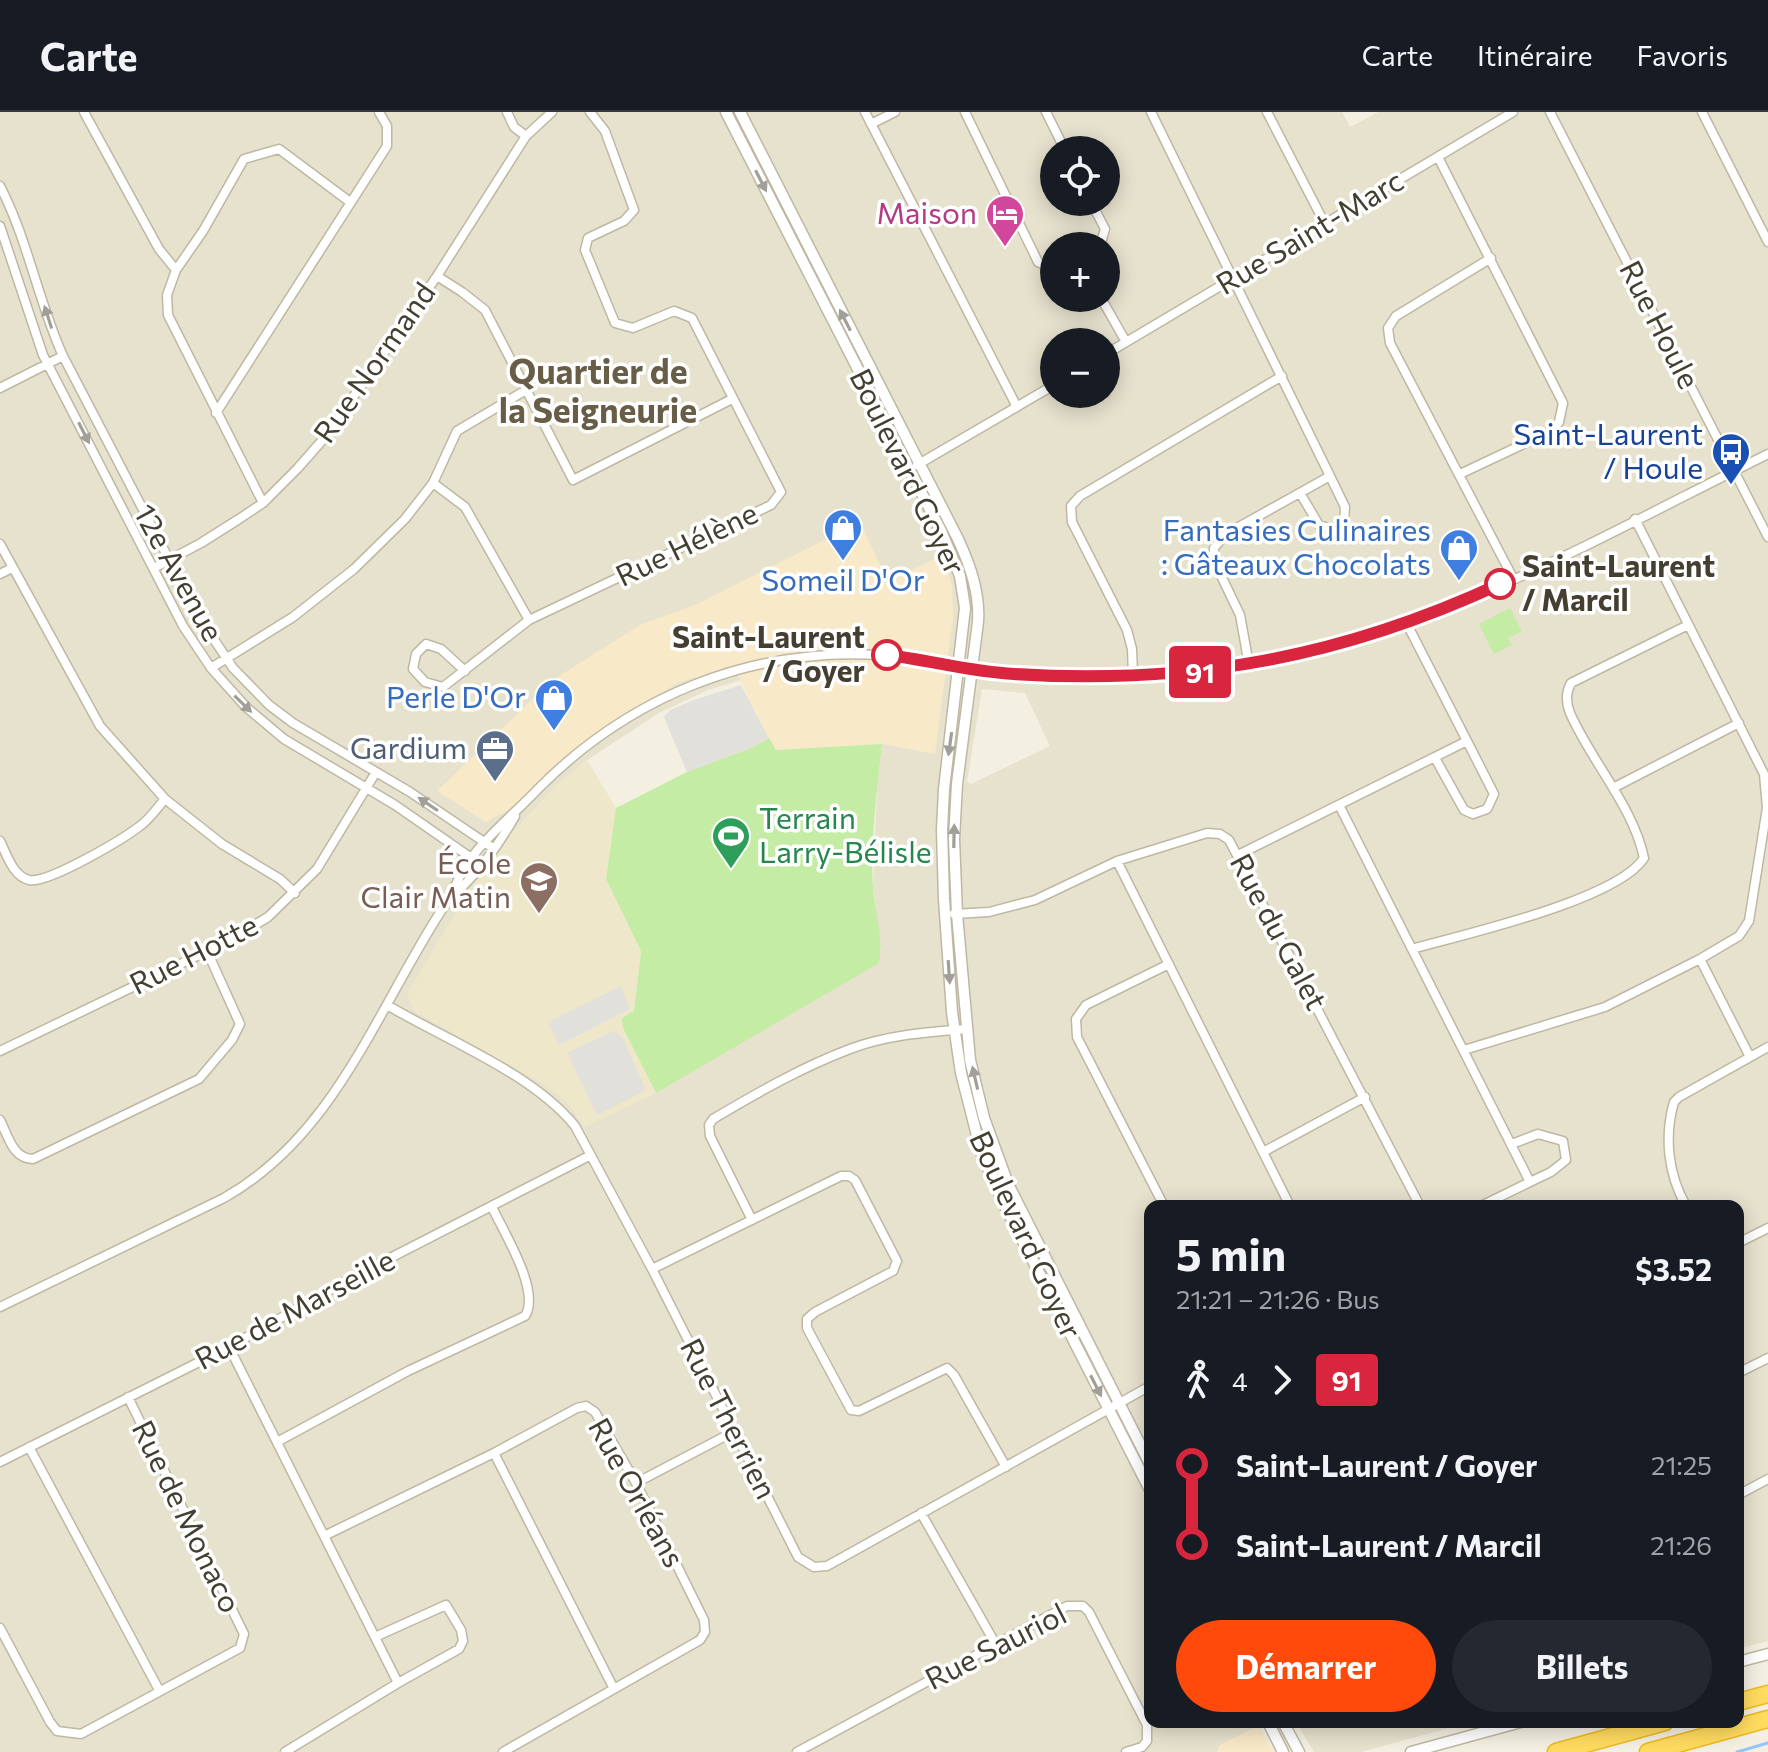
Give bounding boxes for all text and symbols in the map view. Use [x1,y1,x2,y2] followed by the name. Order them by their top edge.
[40,32,138,79] text: Carte
[1362,38,1433,72] text: Carte
[1477,38,1592,72] text: Itinéraire
[1636,38,1728,72] text: Favoris
[1040,136,1120,408] map controls
[1040,136,1120,216] button: locate
[1208,160,1409,301] street label: Rue Saint-Marc
[755,170,768,193] one-way arrow
[876,193,977,230] place label: Maison
[984,193,1026,248] hotel icon: Maison
[1040,232,1120,312] button: +
[1613,254,1709,394] street label: Rue Houle
[304,274,442,449] street label: Rue Normand
[42,305,54,329] one-way arrow
[839,308,852,331] one-way arrow
[1040,328,1120,408] button: −
[499,349,697,430] district label: Quartier de la Seigneurie
[843,362,975,580] street label: Boulevard Goyer
[1513,414,1703,485] place label: Saint-Laurent / Houle
[77,421,90,444] one-way arrow
[1710,431,1752,486] bus stop icon: Saint-Laurent / Houle
[609,493,763,593] street label: Rue Hélène
[127,497,233,647] street label: 12e Avenue
[822,507,864,562] shop icon: Someil D'Or
[1161,510,1431,581] place label: Fantasies Culinaires : Gâteaux Chocolats
[1438,527,1480,582] shop icon: Fantasies Culinaires : Gâteaux Chocolats
[1522,546,1715,617] place label: Saint-Laurent / Marcil
[761,560,925,597] place label: Someil D'Or
[1485,569,1515,599] marker: Saint-Laurent / Marcil
[672,617,865,688] place label: Saint-Laurent / Goyer
[872,640,902,670] marker: Saint-Laurent / Goyer
[1164,646,1236,698] line badge: 91
[1185,655,1215,689] text: 91
[386,677,526,714] place label: Perle D'Or
[533,677,575,732] shop icon: Perle D'Or
[233,694,252,713] one-way arrow
[350,728,467,765] place label: Gardium
[474,728,516,783] office icon: Gardium
[943,732,956,757] one-way arrow
[418,796,439,811] one-way arrow
[759,798,932,869] place label: Terrain Larry-Bélisle
[710,815,752,870] sports icon: Terrain Larry-Bélisle
[948,823,960,848] one-way arrow
[360,843,511,914] place label: École Clair Matin
[1224,847,1337,1015] street label: Rue du Galet
[518,860,560,915] school or university icon: École Clair Matin
[123,905,263,1001] street label: Rue Hotte
[943,960,956,985] one-way arrow
[968,1065,980,1090] one-way arrow
[963,1124,1091,1344] street label: Boulevard Goyer
[1176,1226,1286,1280] text: 5 min
[188,1240,400,1376] street label: Rue de Marseille
[1635,1250,1712,1287] text: $3.52
[1176,1283,1380,1314] text: 21:21 – 21:26 · Bus
[674,1331,786,1504] street label: Rue Therrien
[1176,1358,1220,1402] icon: walk
[1260,1358,1304,1402] icon: forward
[1332,1363,1362,1397] text: 91
[1232,1365,1248,1396] text: 4
[1089,1375,1103,1397] one-way arrow
[582,1411,694,1573] street label: Rue Orléans
[126,1414,251,1618] street label: Rue de Monaco
[1236,1446,1537,1483] text: Saint-Laurent / Goyer
[1651,1449,1712,1480] text: 21:25
[1236,1526,1542,1563] text: Saint-Laurent / Marcil
[1650,1529,1712,1560] text: 21:26
[918,1593,1072,1696] street label: Rue Sauriol
[1176,1620,1436,1712] button: Démarrer
[1452,1620,1712,1712] button: Billets

